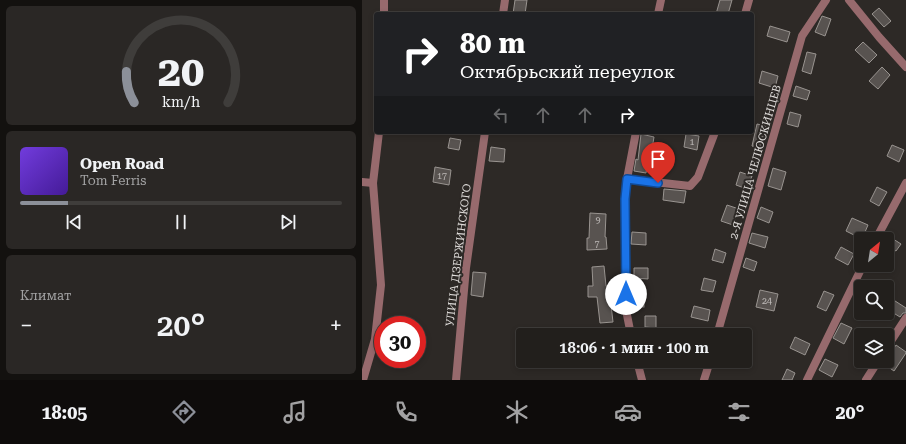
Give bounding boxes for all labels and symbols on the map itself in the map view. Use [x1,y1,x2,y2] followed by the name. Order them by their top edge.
[727,83,784,241] street label: 2-Я УЛИЦА ЧЕЛЮСКИНЦЕВ
[689,137,695,147] house number: 1
[641,142,675,183] pin
[437,171,447,181] house number: 17
[443,183,474,327] street label: УЛИЦА ДЗЕРЖИНСКОГО
[595,215,601,225] house number: 9
[854,232,894,272] north arrow
[594,239,600,249] house number: 7
[605,273,647,315] position arrow
[762,296,772,306] house number: 24
[374,316,426,368] speed limit sign: 30

